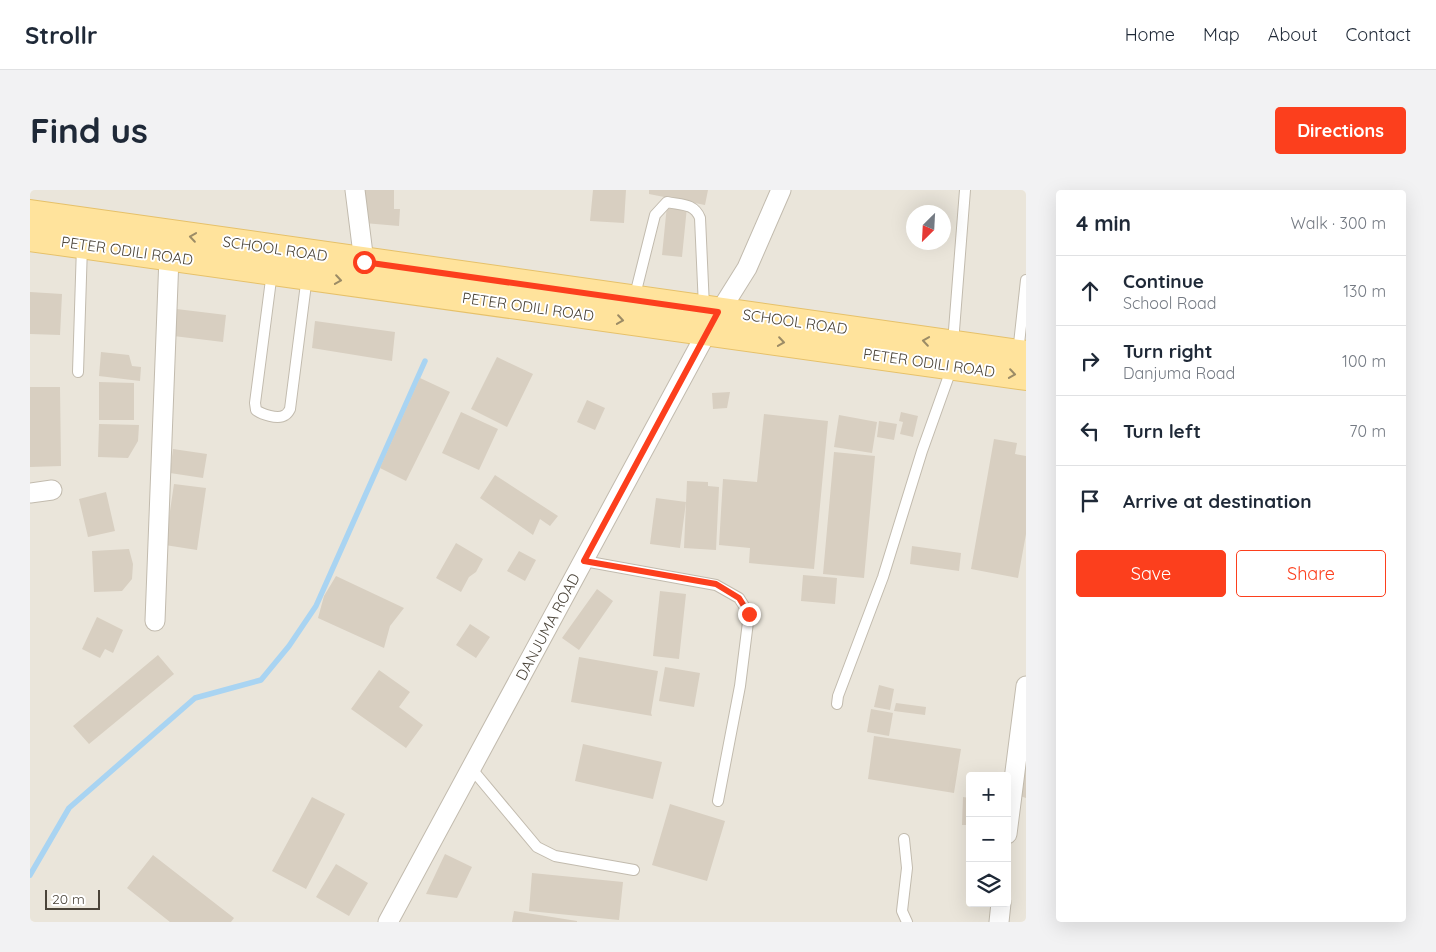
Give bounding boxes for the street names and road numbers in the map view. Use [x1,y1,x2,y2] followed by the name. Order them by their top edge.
[60,232,194,269] street label: PETER ODILI ROAD
[221,232,329,265] street label: SCHOOL ROAD
[461,288,595,325] street label: PETER ODILI ROAD
[741,305,849,338] street label: SCHOOL ROAD
[862,344,996,381] street label: PETER ODILI ROAD
[511,570,584,684] street label: DANJUMA ROAD

